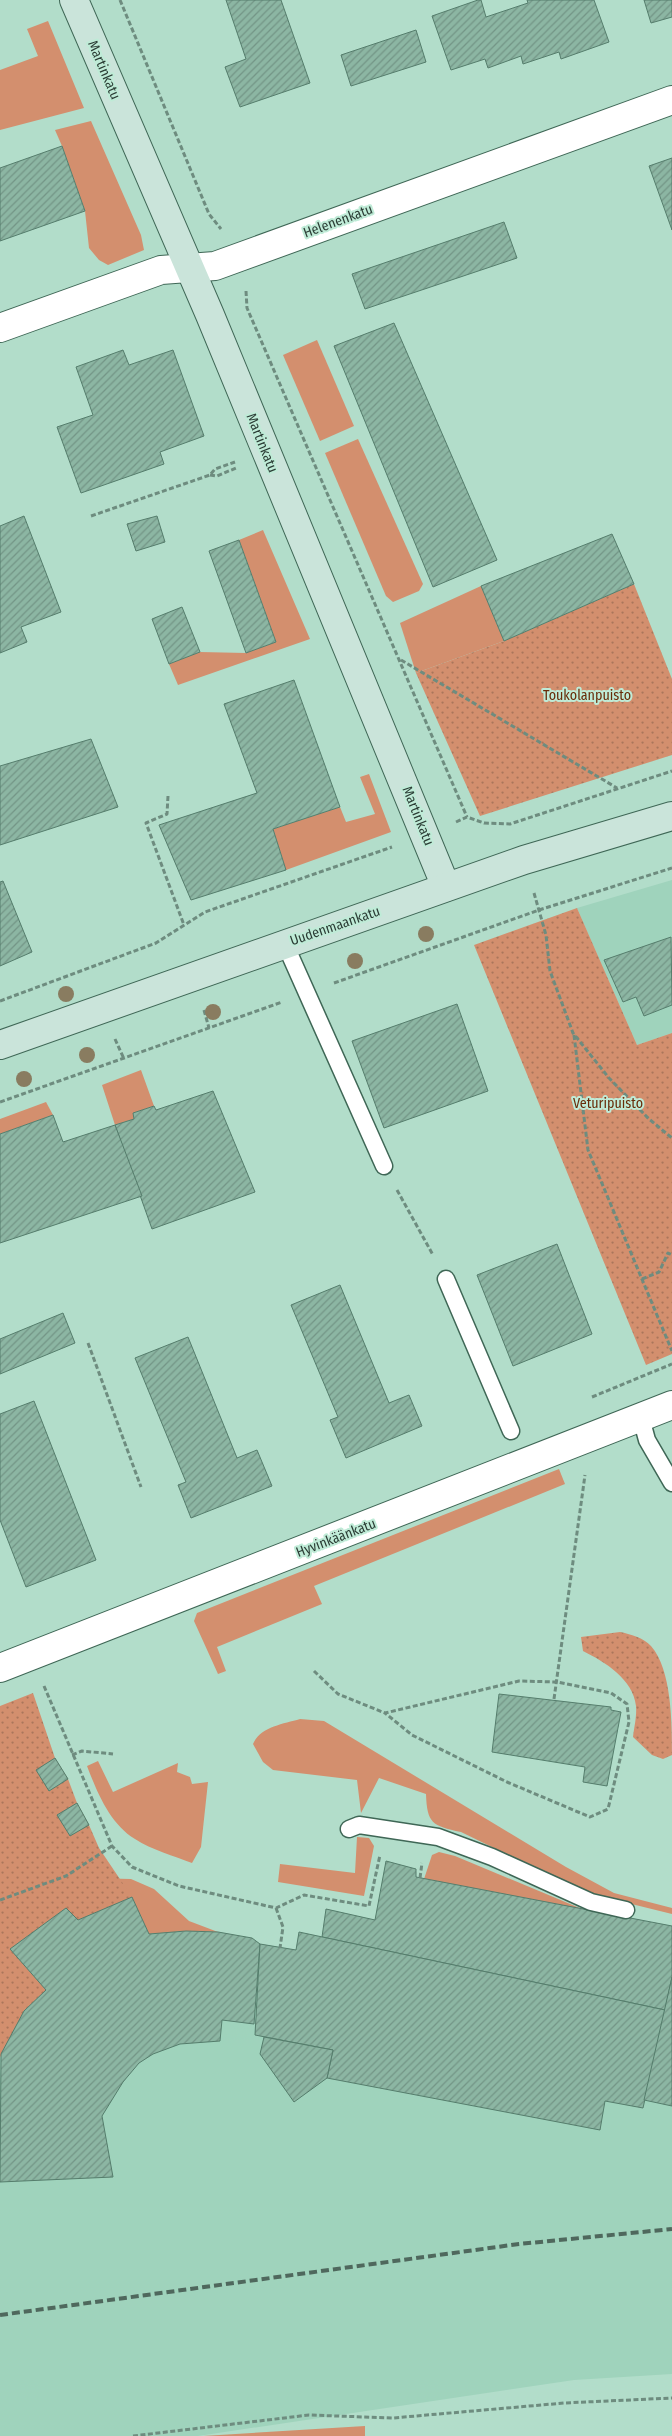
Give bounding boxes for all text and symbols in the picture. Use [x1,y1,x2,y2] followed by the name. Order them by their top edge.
[84,38,124,102] street label: Martinkatu
[301,201,375,241] street label: Helenenkatu
[242,411,282,475] street label: Martinkatu
[543,687,631,704] park label: Toukolanpuisto
[398,784,438,848] street label: Martinkatu
[288,903,382,949] street label: Uudenmaankatu
[573,1095,643,1112] park label: Veturipuisto
[294,1515,378,1561] street label: Hyvinkäänkatu

